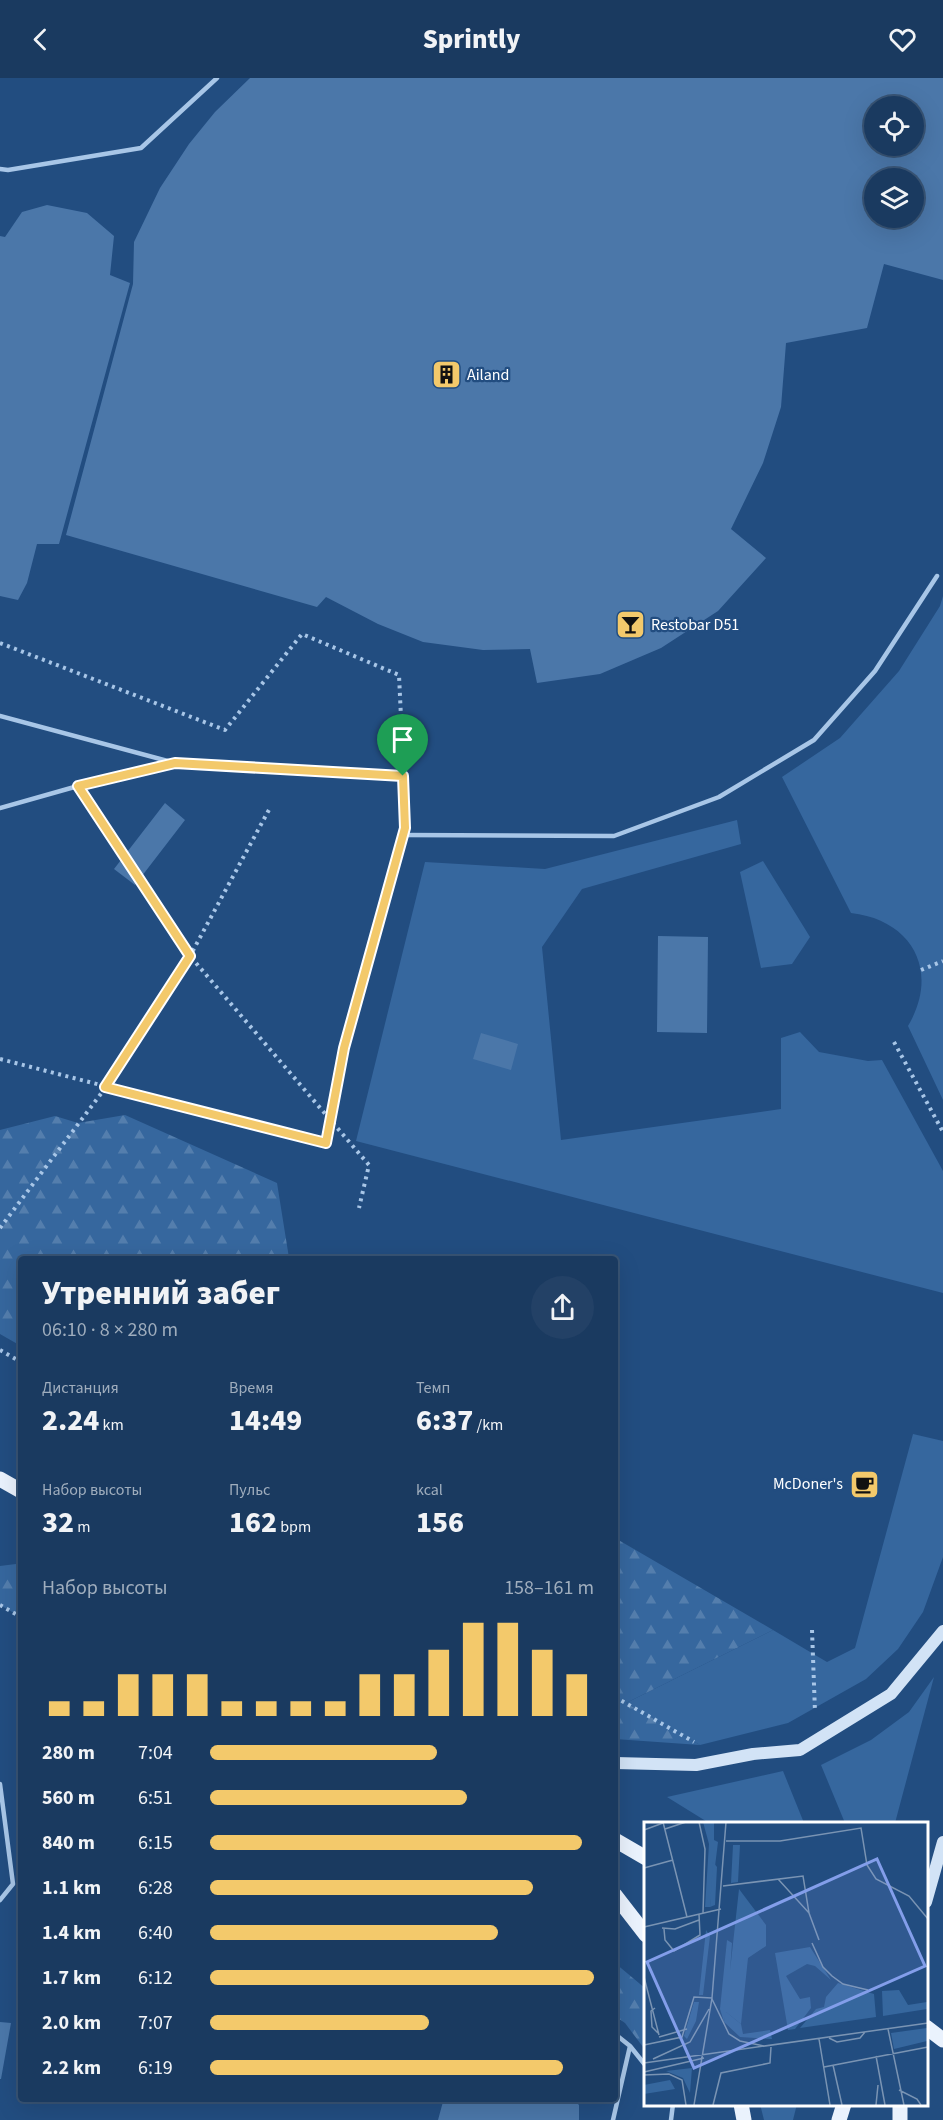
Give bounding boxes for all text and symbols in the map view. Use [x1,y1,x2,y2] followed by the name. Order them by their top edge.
[423,20,520,59] text: Sprintly
[24,23,57,56] icon: back
[886,23,919,56] icon: heart
[864,96,924,228] map controls
[864,96,924,156] button: locate
[864,168,924,228] button: layers
[430,359,462,391] building icon: Ailand
[467,364,509,386] place label: Ailand
[614,609,646,641] bar icon: Restobar D51
[651,614,739,636] place label: Restobar D51
[377,714,428,776] pin
[386,723,419,756] icon: arrive
[42,1270,280,1317] text: Утренний забег
[531,1276,594,1339] button: share
[42,1316,178,1344] text: 06:10 · 8 × 280 m
[42,1377,119,1399] text: Дистанция
[229,1377,274,1399] text: Время
[416,1377,450,1399] text: Темп
[42,1399,99,1442] text: 2.24
[229,1399,302,1442] text: 14:49
[416,1399,473,1442] text: 6:37
[99,1414,124,1436] text: km
[473,1414,503,1436] text: /km
[848,1468,880,1500] cafe icon: McDoner's
[773,1473,843,1495] place label: McDoner's
[42,1479,142,1501] text: Набор высоты
[229,1479,270,1501] text: Пульс
[416,1479,443,1501] text: kcal
[42,1501,74,1544] text: 32
[229,1501,277,1544] text: 162
[416,1501,464,1544] text: 156
[74,1516,91,1538] text: m
[277,1516,311,1538] text: bpm
[42,1574,167,1602] text: Набор высоты
[504,1574,594,1602] text: 158–161 m
[42,1739,95,1767] text: 280 m
[138,1739,173,1767] text: 7:04
[42,1784,95,1812] text: 560 m
[138,1784,173,1812] text: 6:51
[644,1822,928,2105] inset map
[42,1829,95,1857] text: 840 m
[138,1829,173,1857] text: 6:15
[42,1874,101,1902] text: 1.1 km
[138,1874,173,1902] text: 6:28
[42,1919,101,1947] text: 1.4 km
[138,1919,173,1947] text: 6:40
[42,1964,101,1992] text: 1.7 km
[138,1964,173,1992] text: 6:12
[42,2009,101,2037] text: 2.0 km
[138,2009,173,2037] text: 7:07
[42,2054,101,2082] text: 2.2 km
[138,2054,173,2082] text: 6:19

